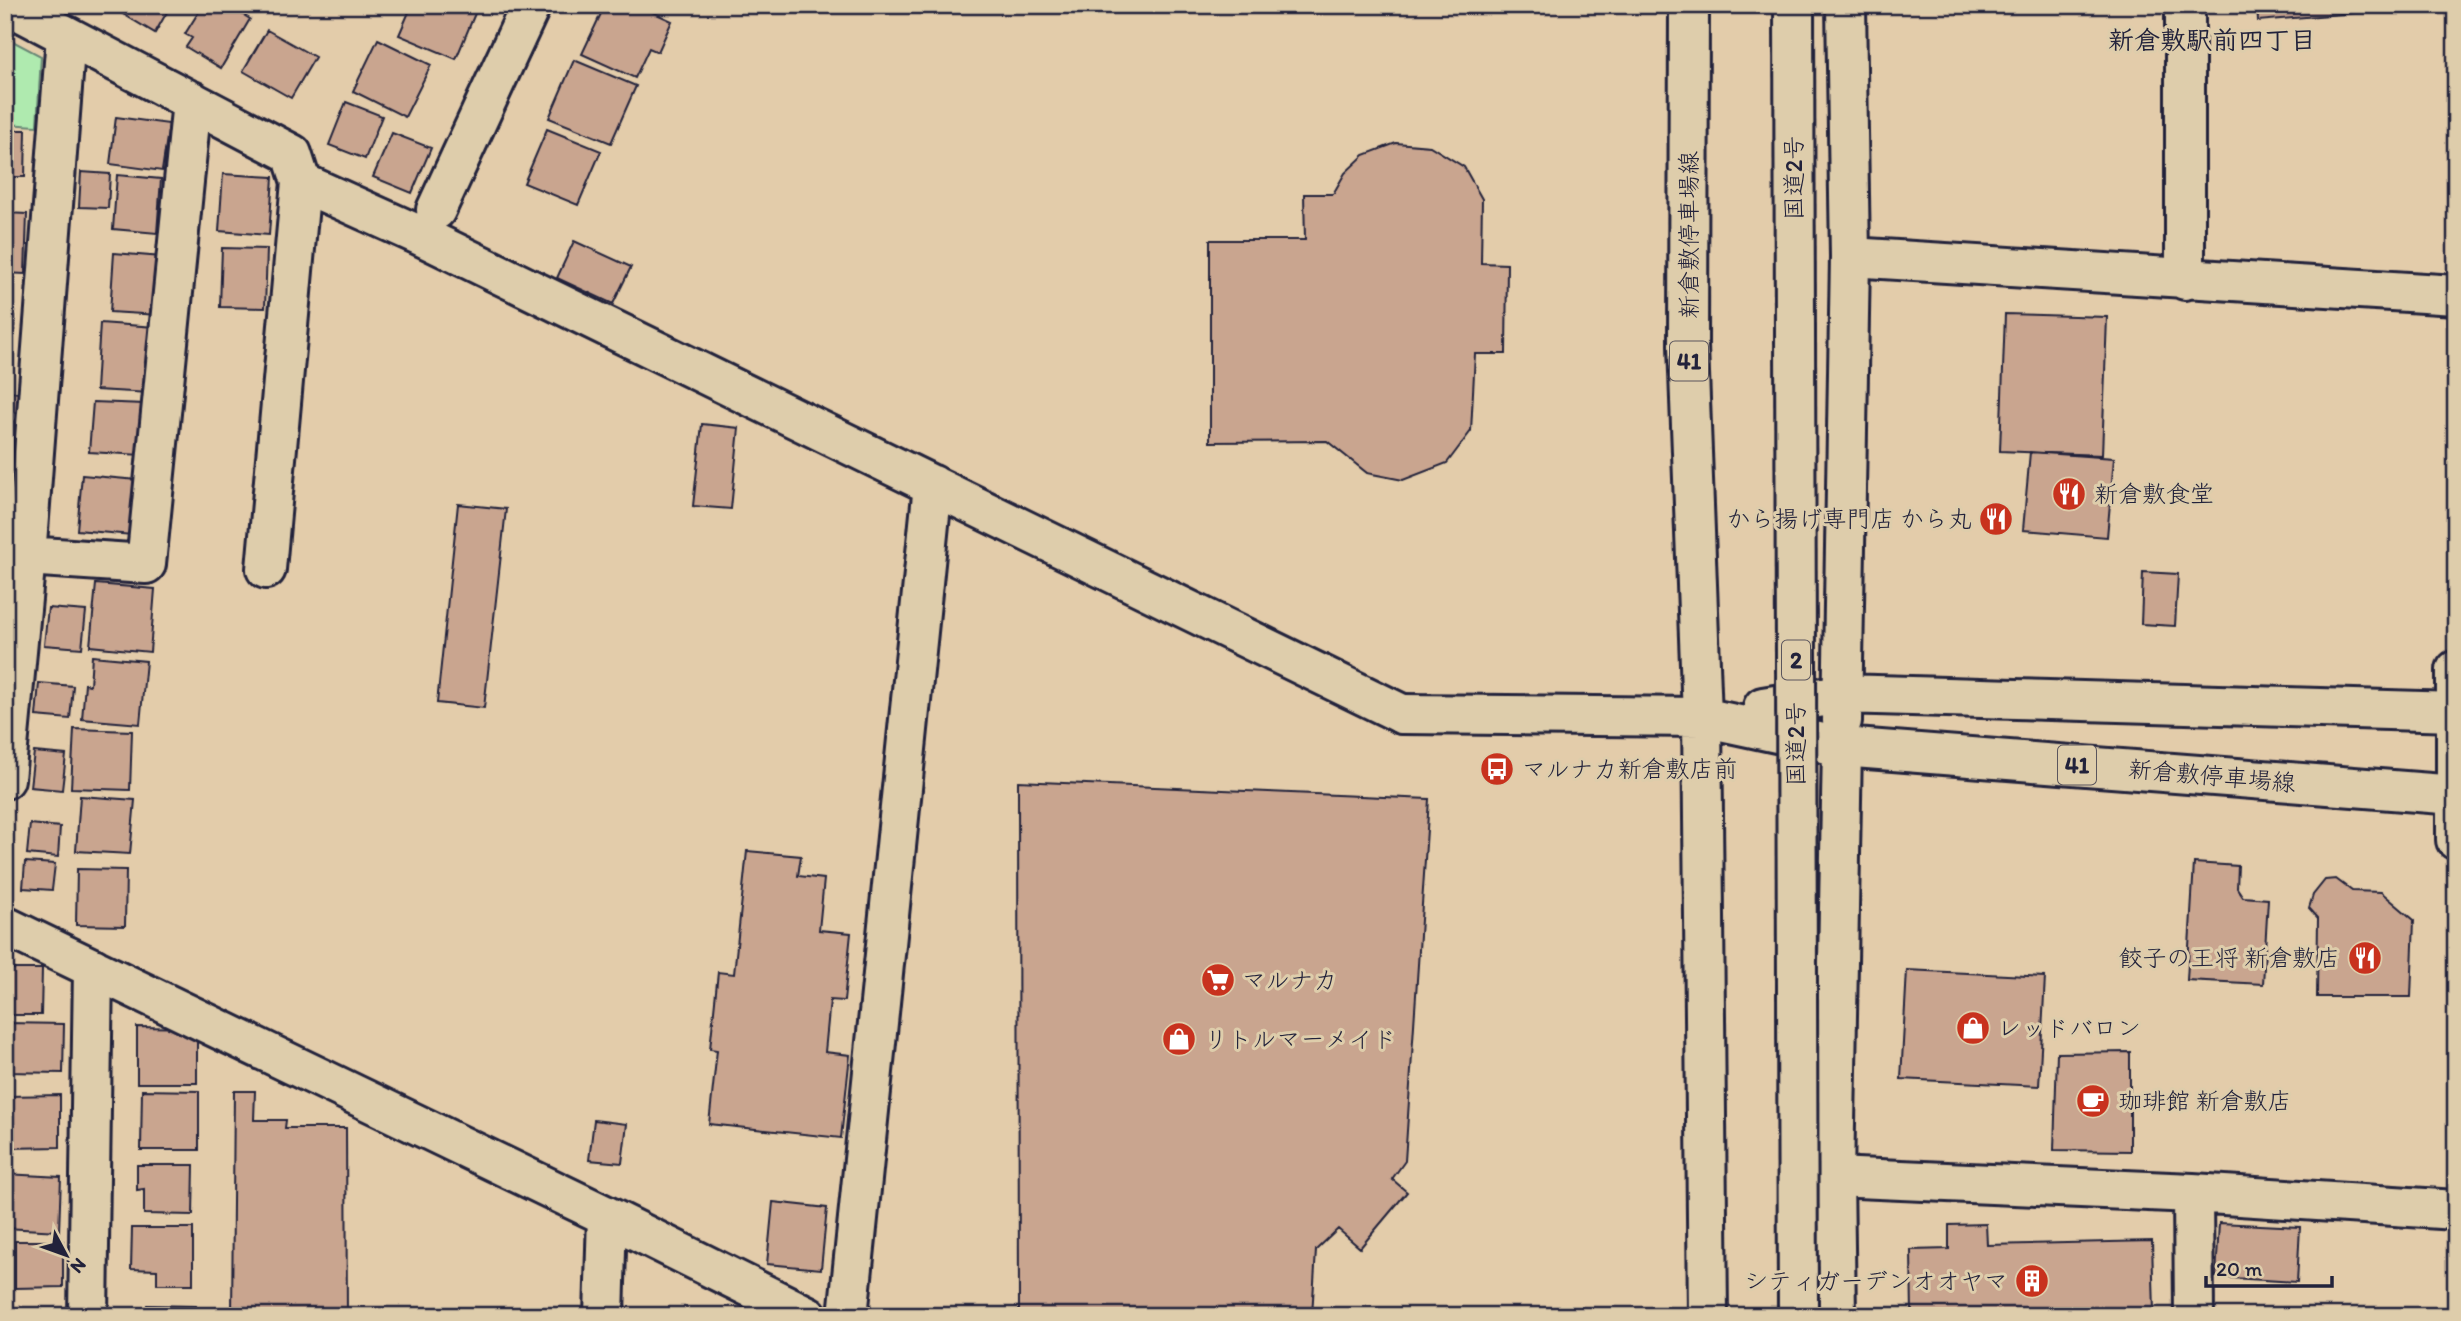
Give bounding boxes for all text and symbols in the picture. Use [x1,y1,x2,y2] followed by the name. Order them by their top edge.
[2108,24,2316,56] district label: 新倉敷駅前四丁目
[1779,136,1808,220] street label: 国道2号
[1674,151,1703,319] street label: 新倉敷停車場線
[1670,342,1708,380] road number: 41
[2050,475,2088,513] restaurant icon: 新倉敷食堂
[2094,479,2214,508] place label: 新倉敷食堂
[1977,500,2015,538] restaurant icon: から揚げ専門店 から丸
[1727,504,1972,533] place label: から揚げ専門店 から丸
[1782,640,1810,680] road number: 2
[1781,702,1810,786] street label: 国道2号
[2058,746,2096,785] road number: 41
[1478,750,1516,788] bus stop icon: マルナカ新倉敷店前
[1522,754,1738,783] place label: マルナカ新倉敷店前
[2127,754,2297,797] street label: 新倉敷停車場線
[2346,939,2384,977] restaurant icon: 餃子の王将 新倉敷店
[2119,943,2340,972] place label: 餃子の王将 新倉敷店
[1199,961,1237,999] supermarket icon: マルナカ
[1242,965,1338,994] place label: マルナカ
[1954,1009,1992,1047] shop icon: レッドバロン
[1997,1013,2141,1042] place label: レッドバロン
[1160,1020,1198,1058] shop icon: リトルマーメイド
[1204,1024,1396,1053] place label: リトルマーメイド
[2074,1082,2112,1120] cafe icon: 珈琲館 新倉敷店
[2118,1086,2291,1115] place label: 珈琲館 新倉敷店
[32,1220,102,1290] north arrow
[2206,1244,2332,1288] scale bar
[66,1253,91,1278] text: N
[2216,1256,2263,1281] text: 20 m
[2013,1262,2051,1300] building icon: シティガーデンオオヤマ
[1744,1266,2008,1295] place label: シティガーデンオオヤマ

